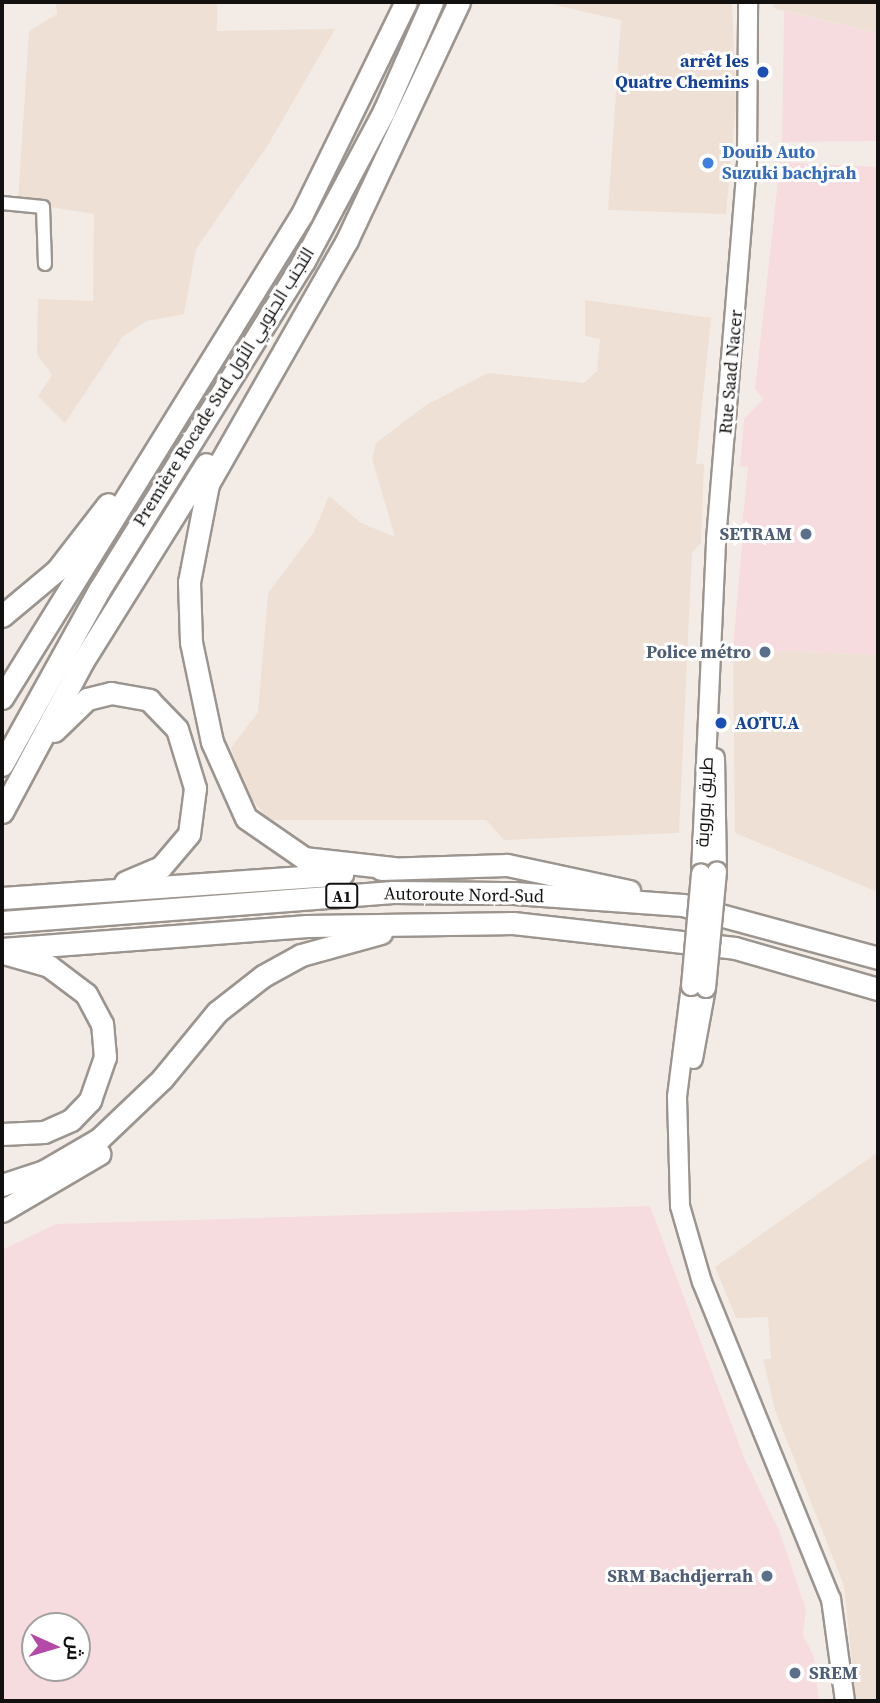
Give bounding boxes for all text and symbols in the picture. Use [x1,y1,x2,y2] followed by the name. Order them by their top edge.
[615,51,749,94] place label: arrêt les Quatre Chemins
[755,64,771,80] marker: arrêt les Quatre Chemins
[722,142,856,184] place label: Douib Auto Suzuki bachjrah
[700,155,716,171] marker: Douib Auto Suzuki bachjrah
[129,244,319,530] street label: Première Rocade Sud التجنب الجنوبي الأول
[715,309,747,435] street label: Rue Saad Nacer
[719,523,792,545] place label: SETRAM
[798,526,814,542] marker: SETRAM
[646,641,751,663] place label: Police métro
[757,644,773,660] marker: Police métro
[735,712,799,734] place label: AOTU.A
[713,715,729,731] marker: AOTU.A
[692,756,718,848] street label: طريق بوروبة
[384,883,544,907] street label: Autoroute Nord-Sud
[324,884,360,908] road number: A1
[607,1565,753,1587] place label: SRM Bachdjerrah
[759,1568,775,1584] marker: SRM Bachdjerrah
[21,1612,91,1682] north arrow
[61,1635,89,1661] text: ش
[809,1662,858,1684] place label: SREM
[787,1665,803,1681] marker: SREM

